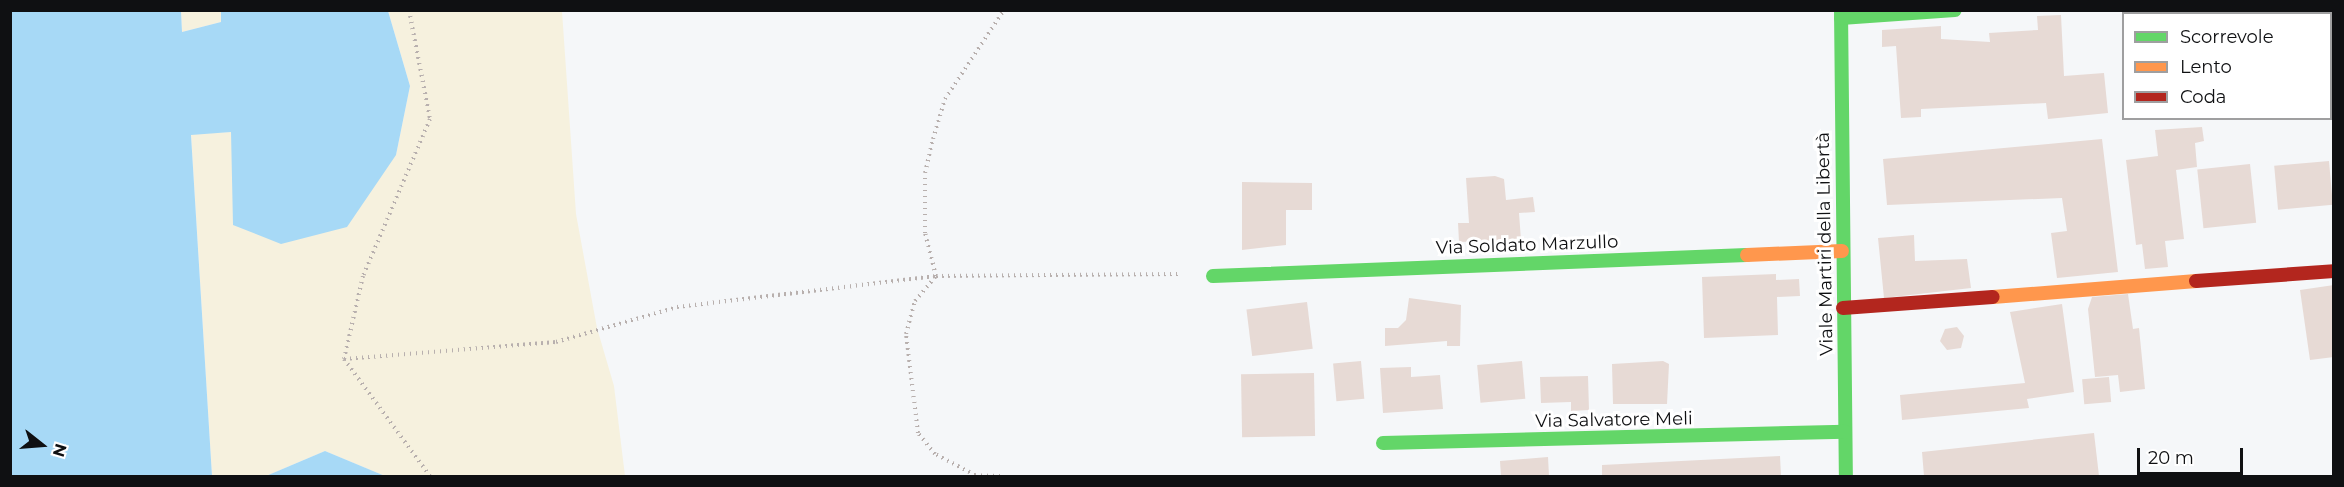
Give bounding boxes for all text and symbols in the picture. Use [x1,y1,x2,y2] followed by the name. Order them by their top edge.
[2122,12,2332,120] legend
[2180,26,2274,48] text: Scorrevole
[2180,56,2232,78] text: Lento
[2180,86,2226,108] text: Coda
[1812,132,1838,356] street label: Viale Martiri della Libertà
[1435,231,1619,259] street label: Via Soldato Marzullo
[1535,408,1693,432] street label: Via Salvatore Meli
[12,415,72,475] north arrow
[2140,436,2246,474] scale bar
[49,441,71,459] text: N
[2148,447,2194,469] text: 20 m

